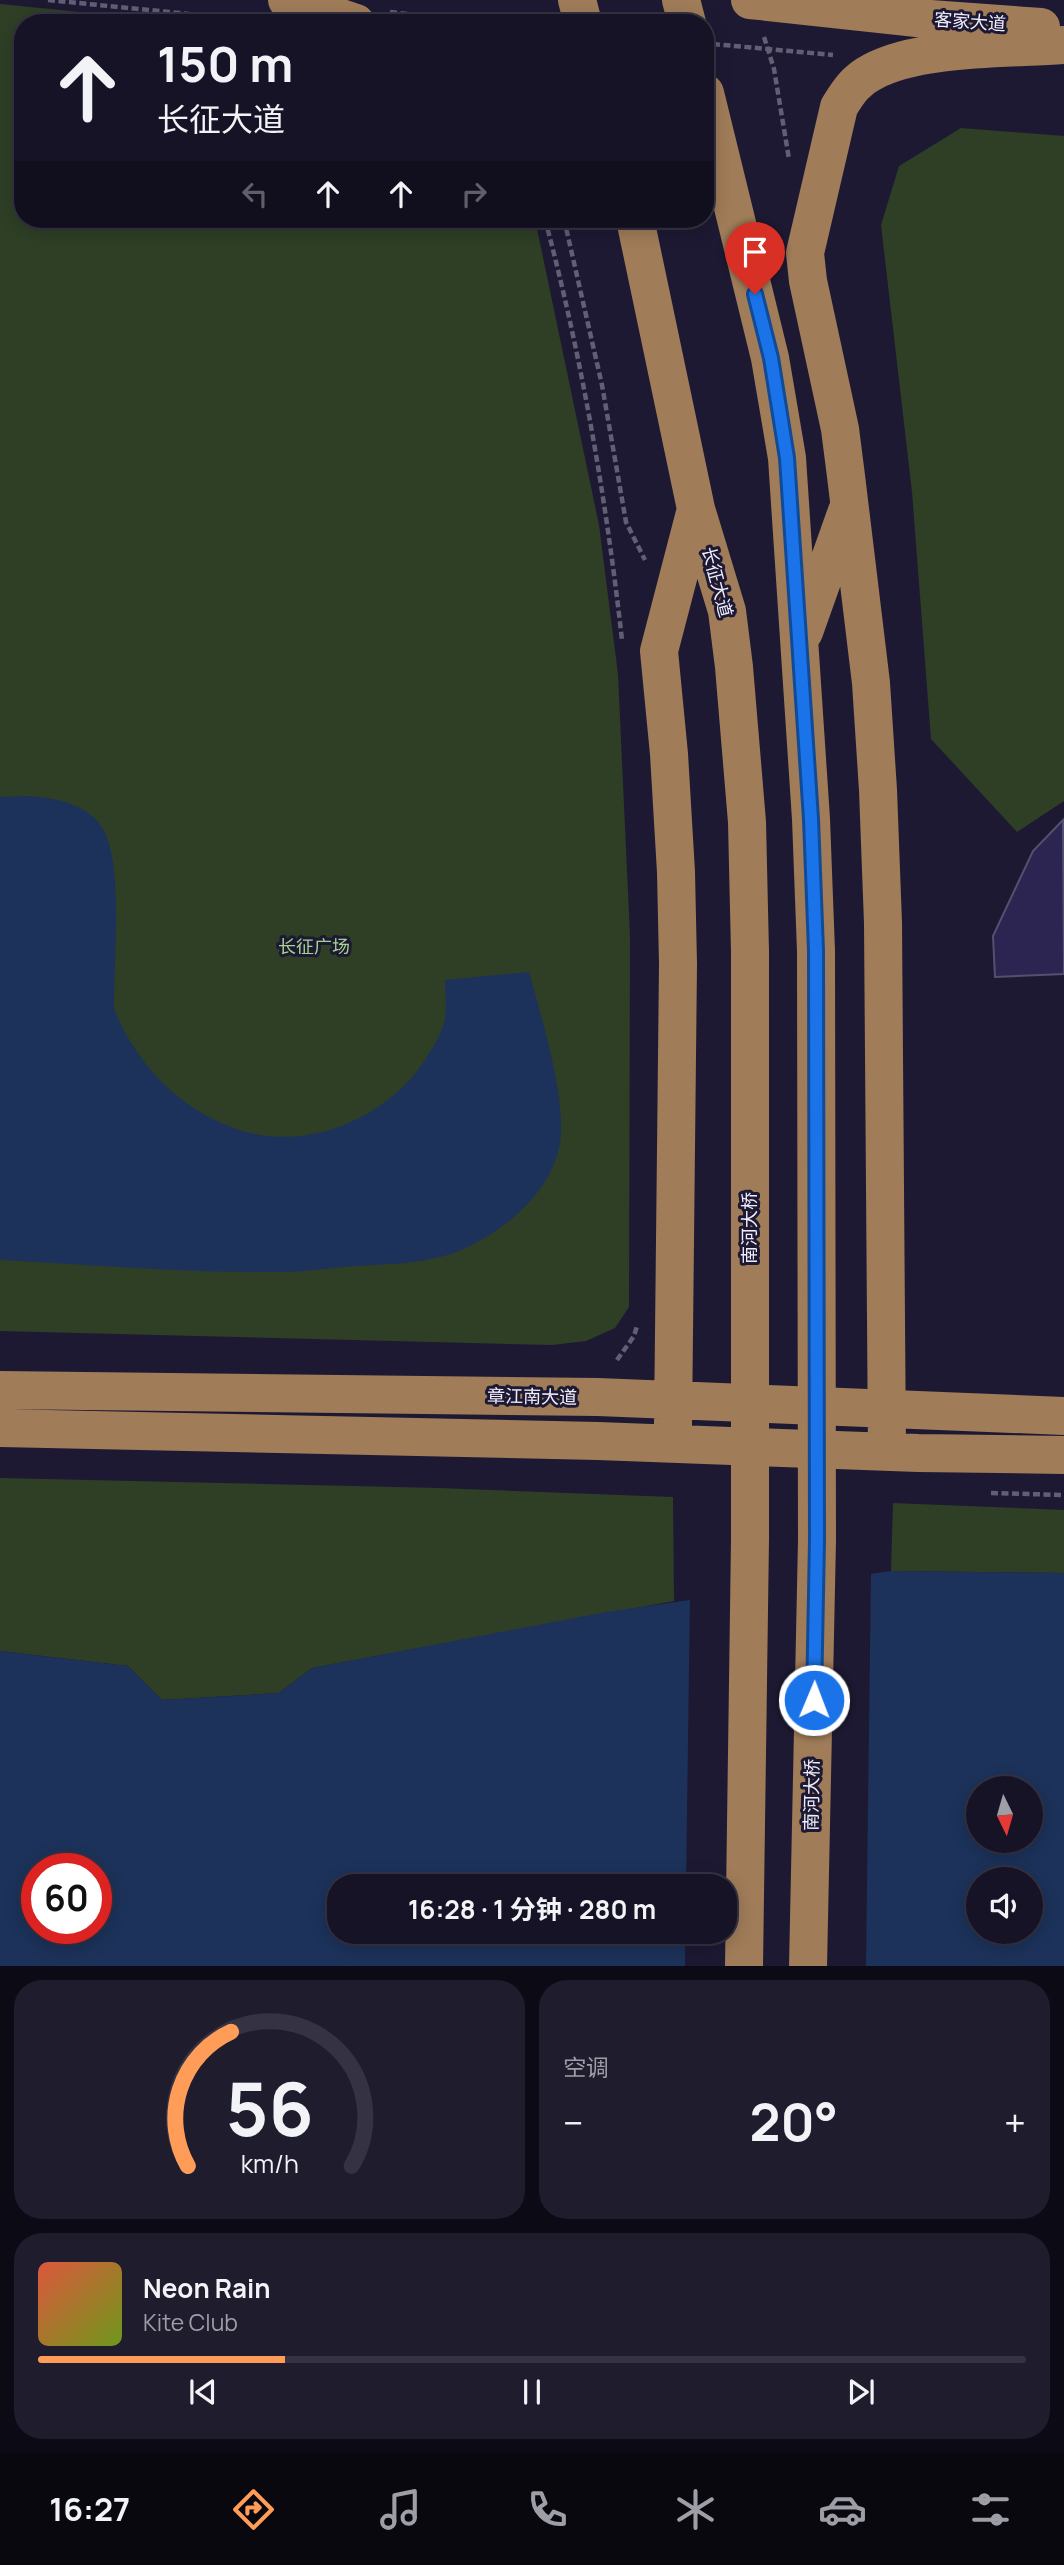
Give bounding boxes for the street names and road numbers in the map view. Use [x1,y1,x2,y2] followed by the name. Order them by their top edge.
[933,7,1007,35] street label: 客家大道
[697,544,739,620] street label: 长征大道
[737,1192,761,1264] street label: 南河大桥
[487,1383,577,1409] street label: 章江南大道
[798,1759,824,1831] street label: 南河大桥

